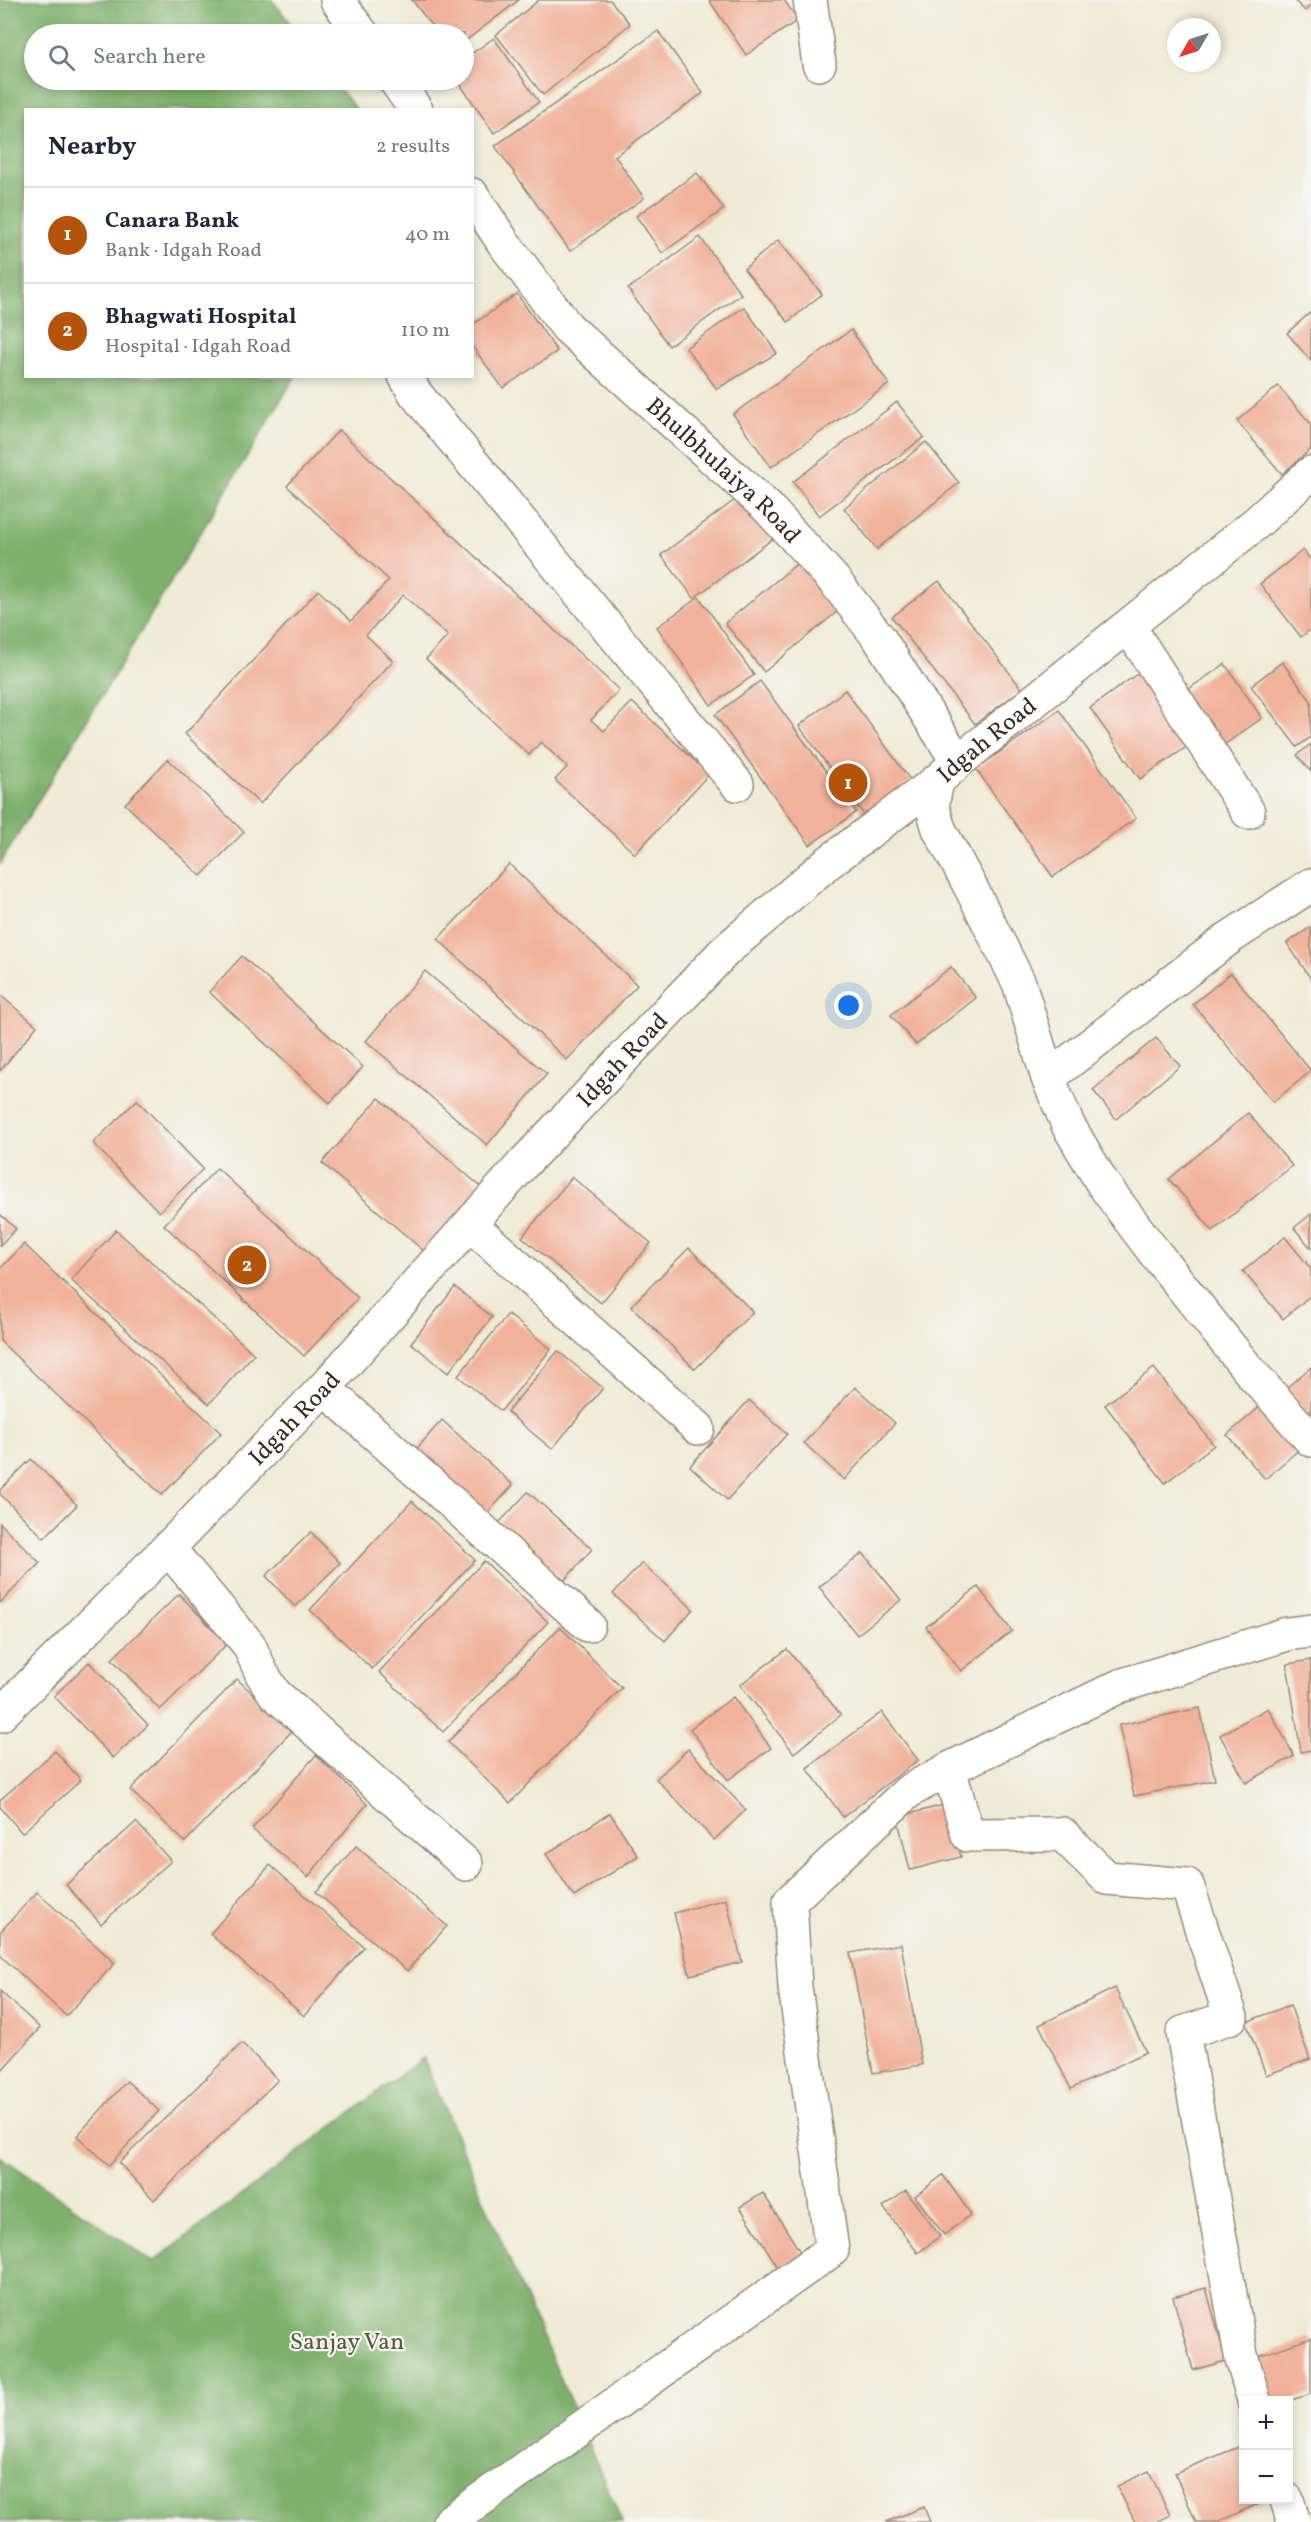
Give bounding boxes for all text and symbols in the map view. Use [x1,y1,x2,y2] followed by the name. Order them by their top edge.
[1167,18,1221,72] north arrow
[24,24,474,90] search box
[45,41,78,74] icon: search
[93,42,206,73] text: Search here
[48,129,137,165] text: Nearby
[376,133,450,161] text: 2 results
[105,206,239,237] text: Canara Bank
[63,221,72,249] text: 1
[405,221,450,249] text: 40 m
[105,237,262,265] text: Bank · Idgah Road
[105,302,296,333] text: Bhagwati Hospital
[62,317,73,345] text: 2
[401,317,450,345] text: 110 m
[105,333,291,361] text: Hospital · Idgah Road
[637,391,808,552] street label: Bhulbhulaiya Road
[930,690,1045,792] street label: Idgah Road
[828,760,868,806] pin: 1
[834,991,863,1020] your location
[570,1006,677,1116] street label: Idgah Road
[228,1242,266,1288] pin: 2
[242,1365,350,1474] street label: Idgah Road
[290,2326,404,2360] park label: Sanjay Van
[1239,2396,1293,2504] map controls
[1239,2396,1293,2450] button: +
[1239,2450,1293,2504] button: −

